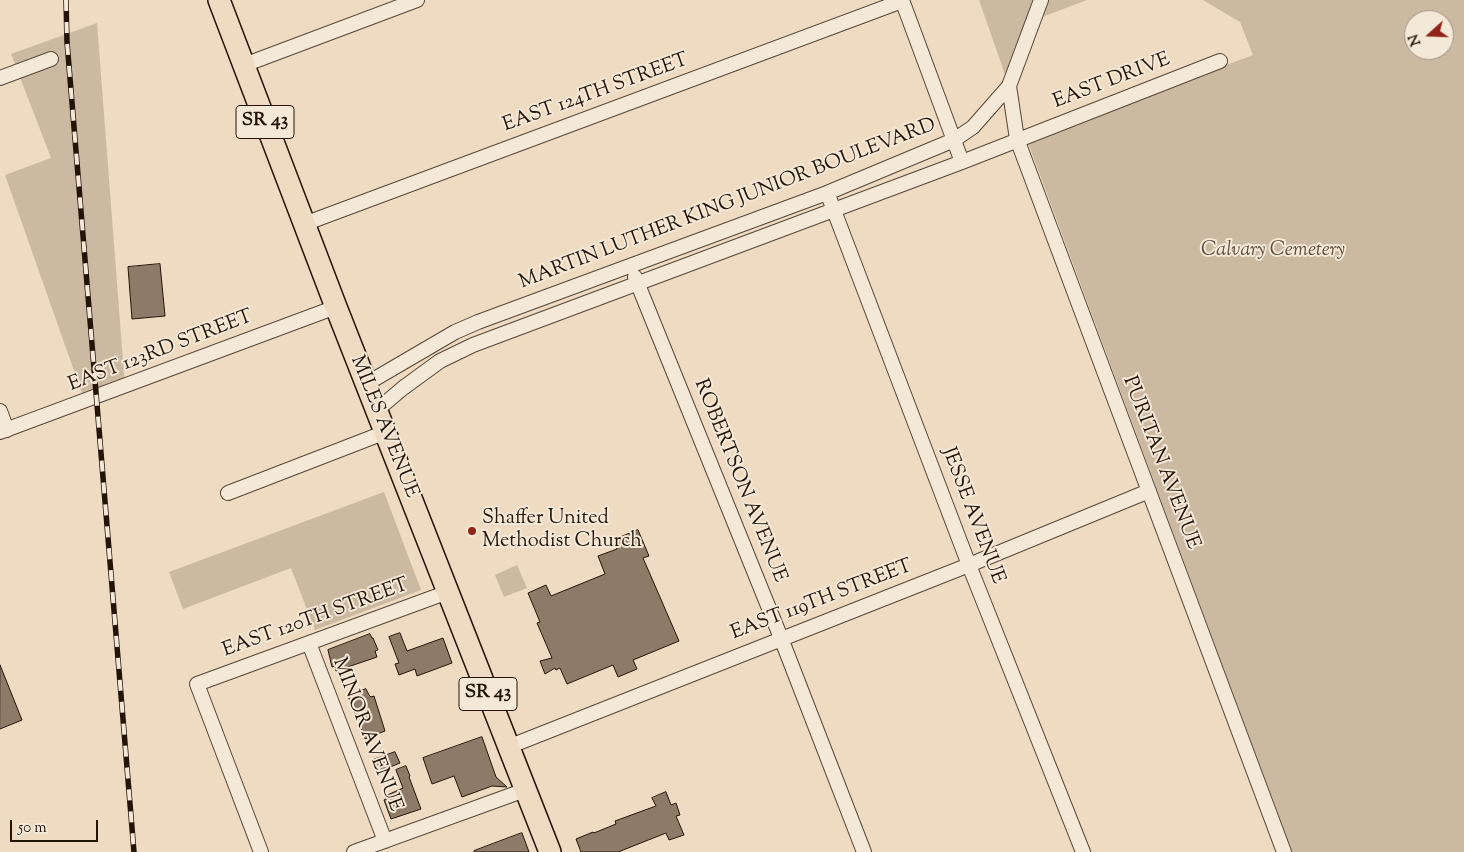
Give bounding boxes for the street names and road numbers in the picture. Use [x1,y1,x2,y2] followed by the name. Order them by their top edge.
[500,49,692,139] street label: EAST 124TH STREET
[1050,49,1174,115] street label: EAST DRIVE
[236,105,294,138] road number: SR 43
[516,114,940,296] street label: MARTIN LUTHER KING JUNIOR BOULEVARD
[65,306,257,398] street label: EAST 123RD STREET
[344,352,422,502] street label: MILES AVENUE
[1116,373,1204,553] street label: PURITAN AVENUE
[687,376,791,586] street label: ROBERTSON AVENUE
[935,444,1009,588] street label: JESSE AVENUE
[728,555,916,647] street label: EAST 119TH STREET
[220,574,412,664] street label: EAST 120TH STREET
[326,655,406,815] street label: MINOR AVENUE
[459,678,517,711] road number: SR 43

